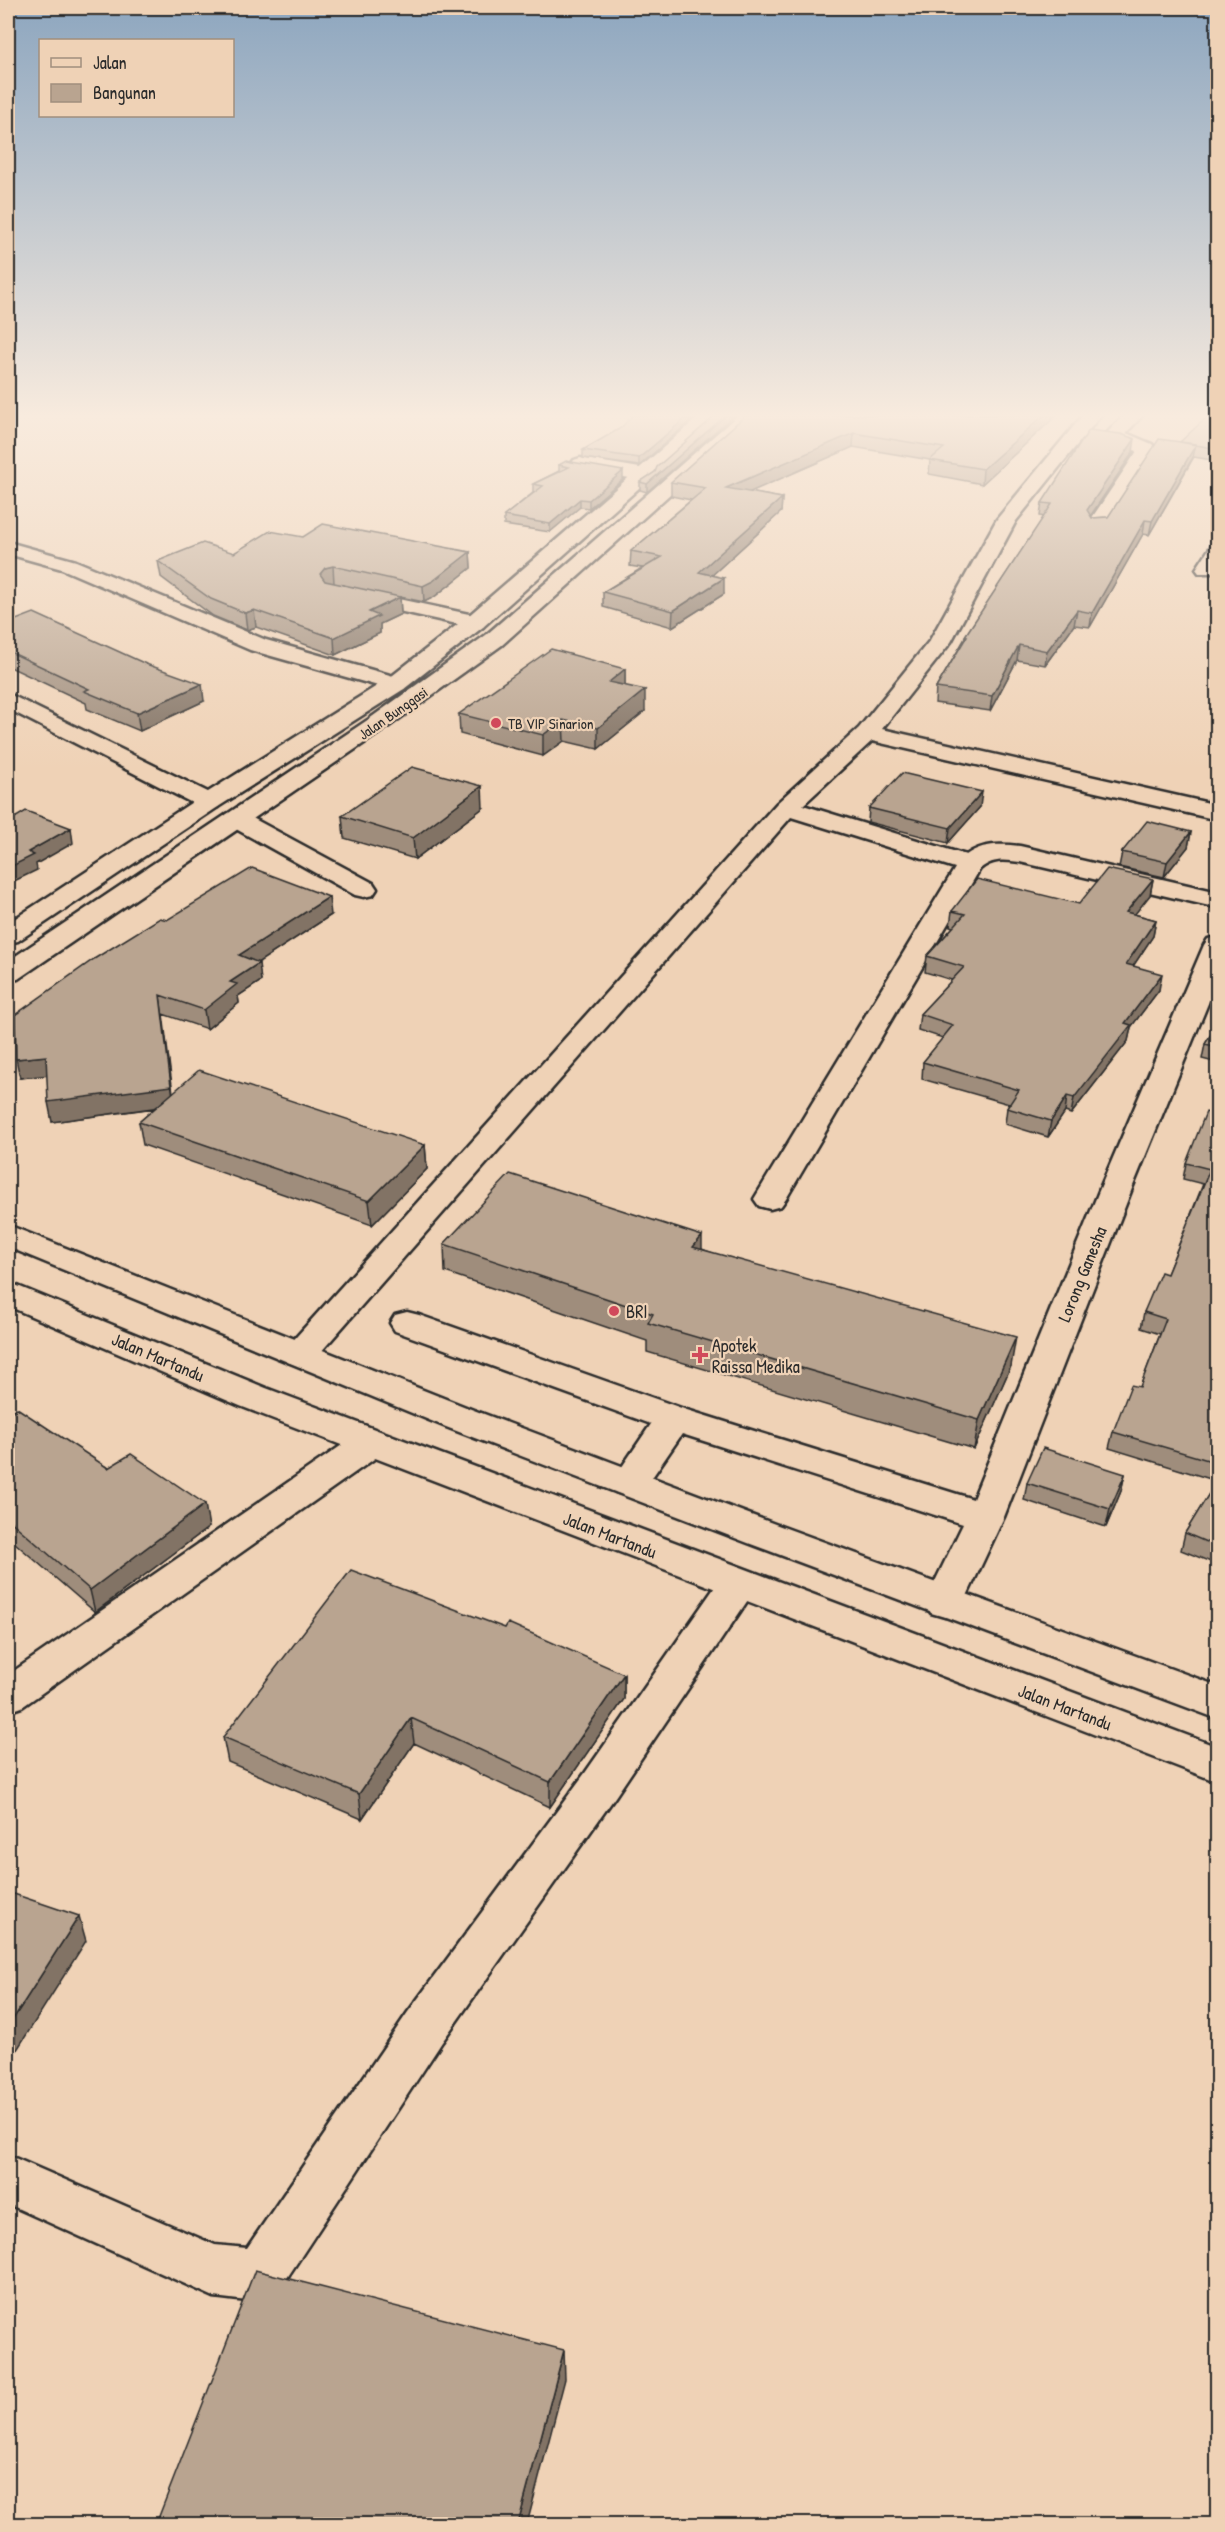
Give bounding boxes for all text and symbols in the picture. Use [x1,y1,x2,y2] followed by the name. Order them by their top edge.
[39,39,234,117] legend
[93,50,127,75] text: Jalan
[93,80,156,105] text: Bangunan
[354,681,432,745] street label: Jalan Bunggasi
[508,713,594,734] place label: TB VIP Sinarion
[489,716,503,730] marker: TB VIP Sinarion
[1051,1223,1113,1325] street label: Lorong Ganesha
[626,1299,648,1324] place label: BRI
[607,1304,621,1318] marker: BRI
[108,1326,208,1388] street label: Jalan Martandu
[712,1333,800,1379] place label: Apotek Raissa Medika
[693,1348,707,1362] marker: Apotek Raissa Medika
[560,1506,660,1564] street label: Jalan Martandu
[1015,1678,1115,1736] street label: Jalan Martandu

